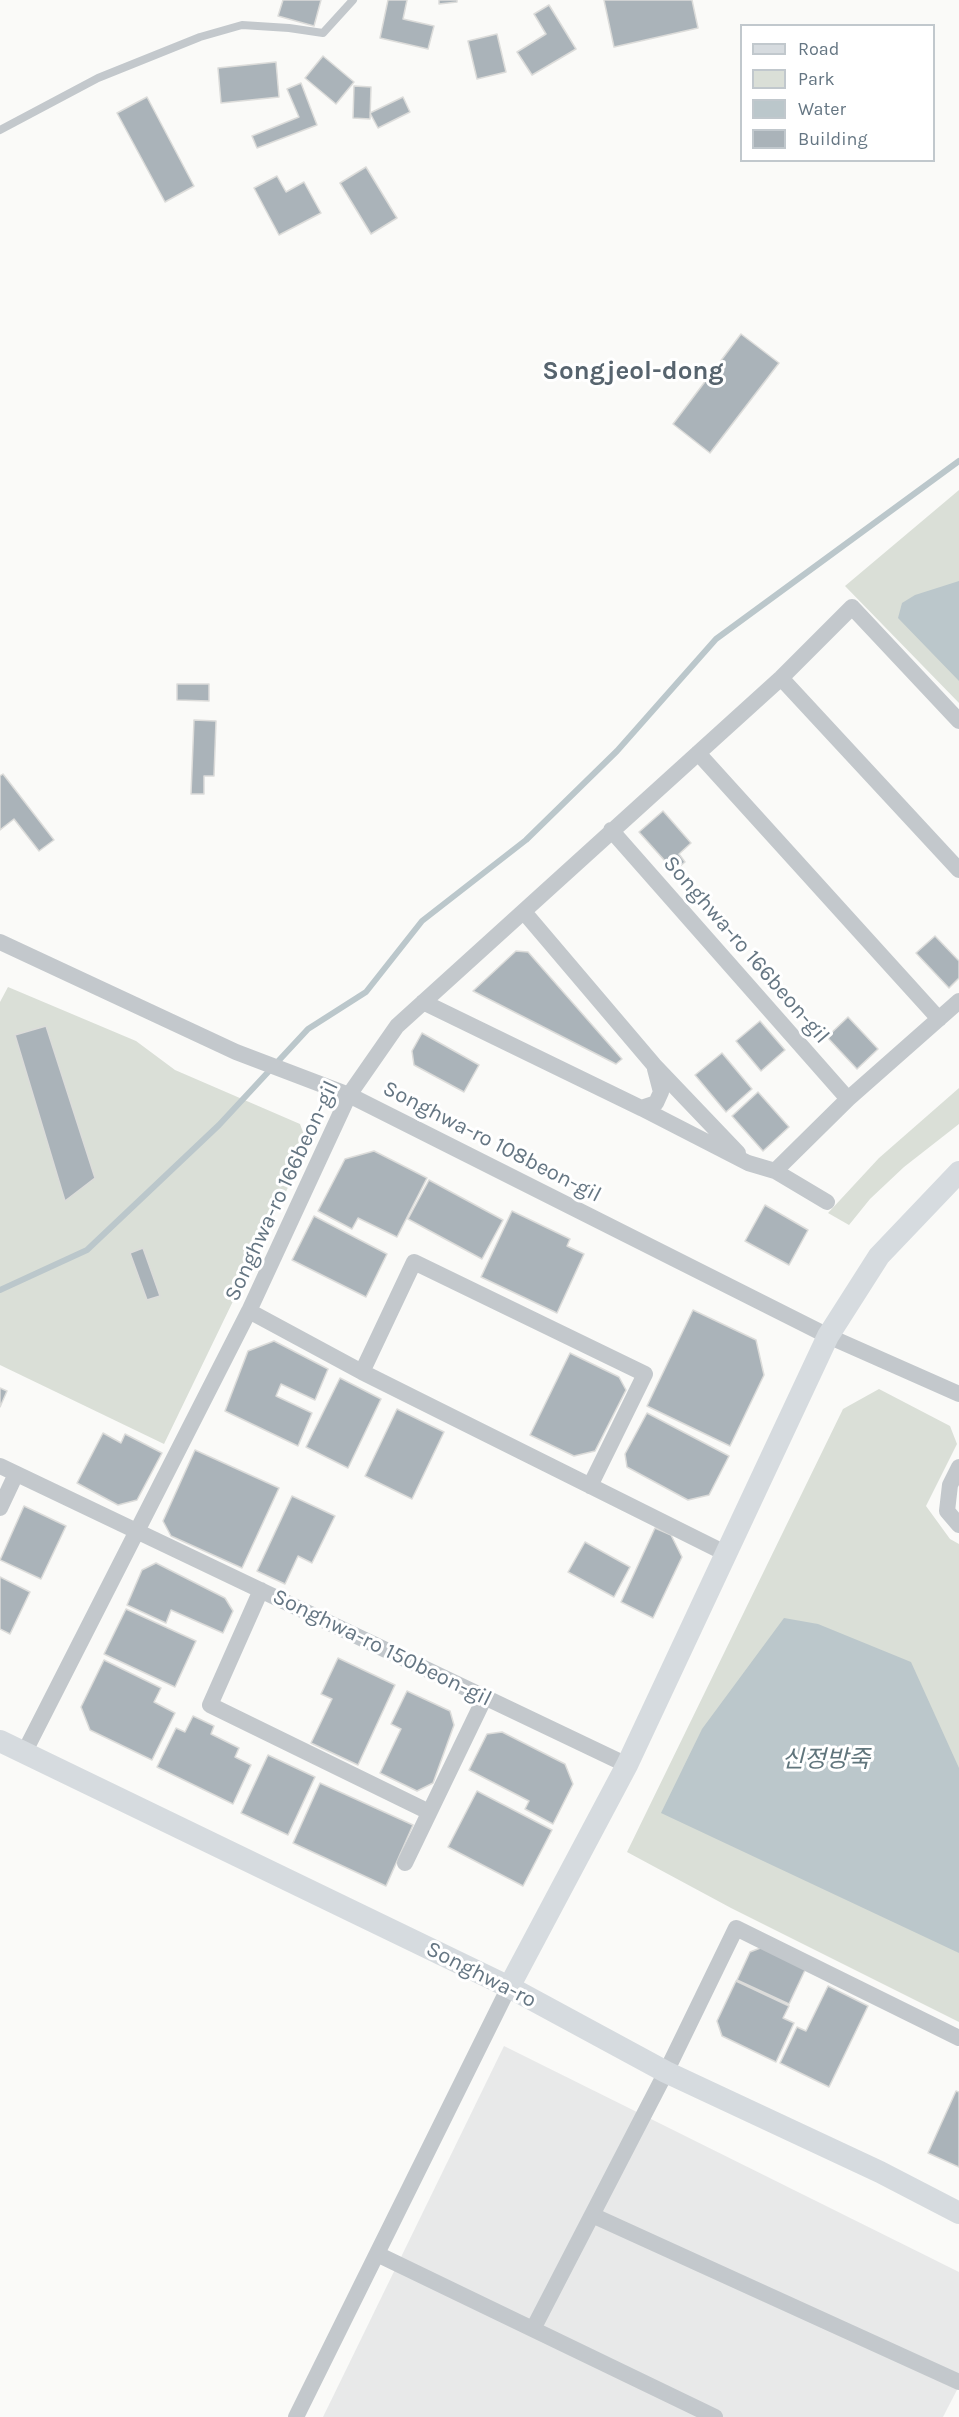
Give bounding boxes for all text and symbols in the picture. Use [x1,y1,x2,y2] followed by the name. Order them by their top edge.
[740,24,935,162] legend
[798,38,839,60] text: Road
[798,68,835,90] text: Park
[798,98,846,120] text: Water
[798,128,868,150] text: Building
[542,356,724,388] district label: Songjeol-dong
[657,851,835,1049] street label: Songhwa-ro 166beon-gil
[378,1075,606,1209] street label: Songhwa-ro 108beon-gil
[219,1077,345,1305] street label: Songhwa-ro 166beon-gil
[268,1583,496,1713] street label: Songhwa-ro 150beon-gil
[782,1746,870,1774] water label: 신정방죽
[422,1936,540,2014] street label: Songhwa-ro

